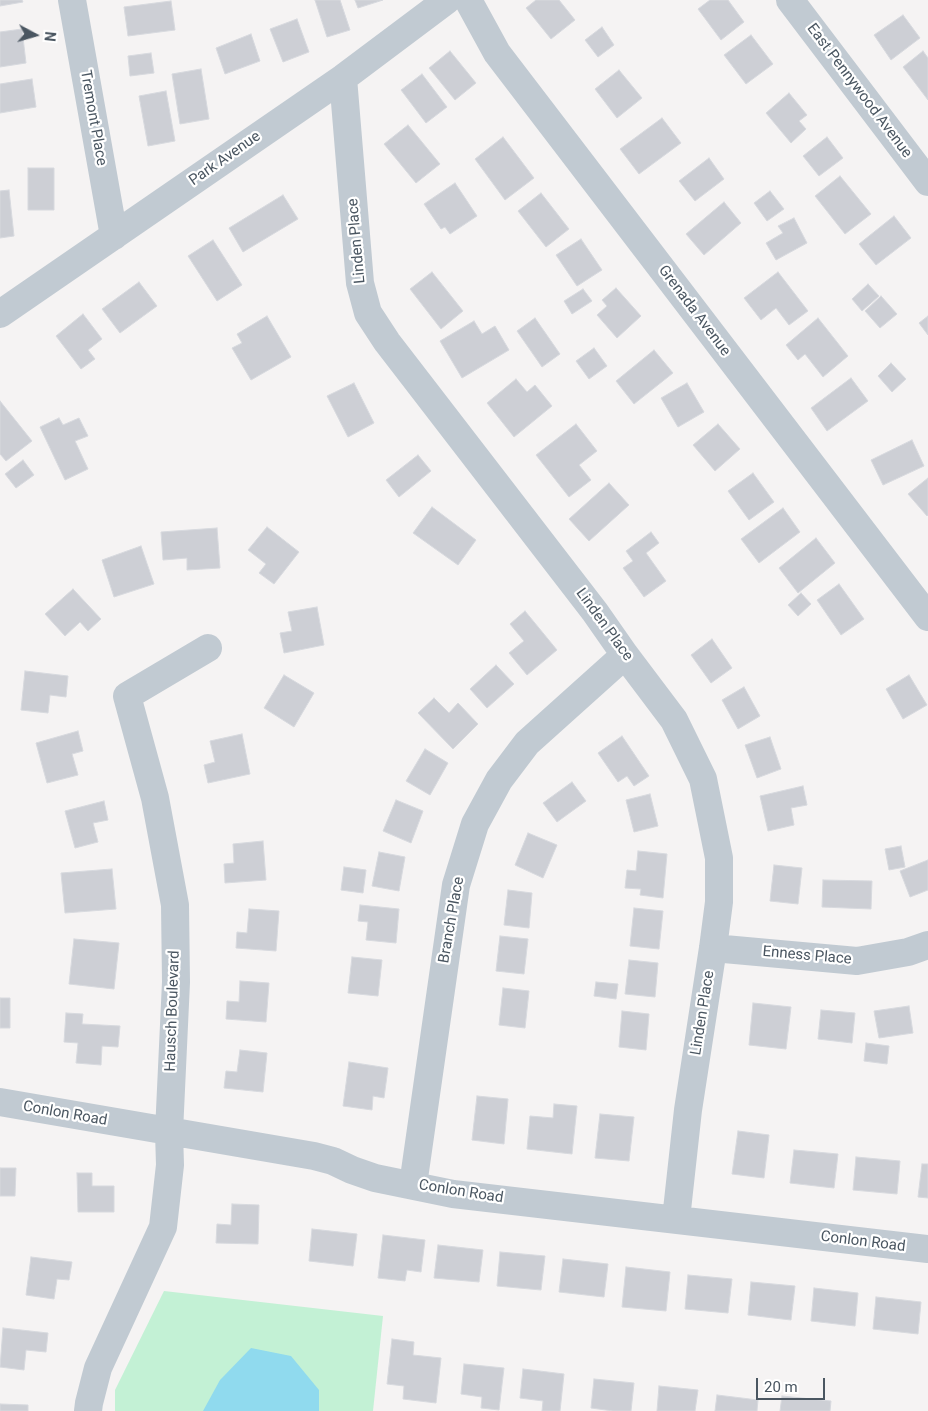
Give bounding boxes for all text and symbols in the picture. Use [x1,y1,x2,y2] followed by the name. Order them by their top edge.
[10,10,60,60] north arrow
[803,20,915,162] street label: East Pennywood Avenue
[41,31,58,42] text: N
[76,69,110,167] street label: Tremont Place
[186,128,264,190] street label: Park Avenue
[344,198,370,284] street label: Linden Place
[654,262,734,360] street label: Grenada Avenue
[572,585,636,665] street label: Linden Place
[436,875,468,965] street label: Branch Place
[762,943,852,969] street label: Enness Place
[162,950,184,1072] street label: Hausch Boulevard
[687,969,719,1057] street label: Linden Place
[21,1098,109,1130] street label: Conlon Road
[418,1176,504,1208] street label: Conlon Road
[820,1228,906,1256] street label: Conlon Road
[758,1368,827,1400] scale bar
[764,1378,798,1396] text: 20 m

